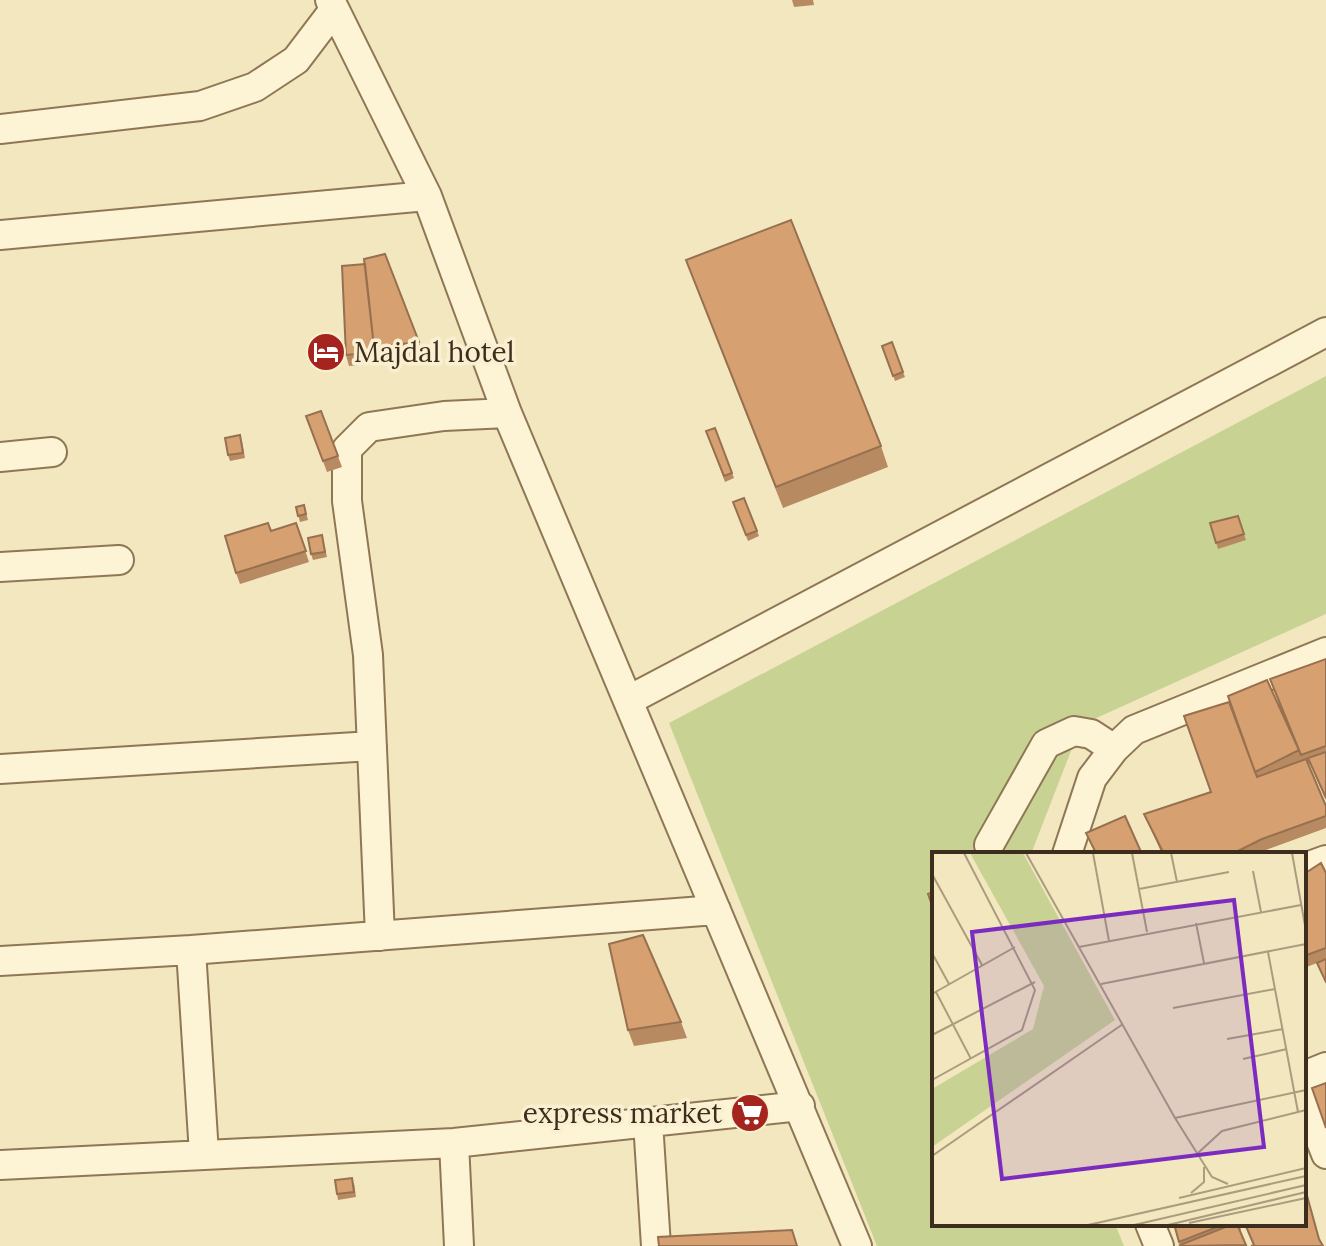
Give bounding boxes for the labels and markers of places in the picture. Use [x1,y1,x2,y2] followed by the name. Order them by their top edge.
[305,331,347,373] hotel icon: Majdal hotel
[354,334,514,370] place label: Majdal hotel
[729,1092,771,1134] supermarket icon: express market
[523,1095,722,1131] place label: express market

